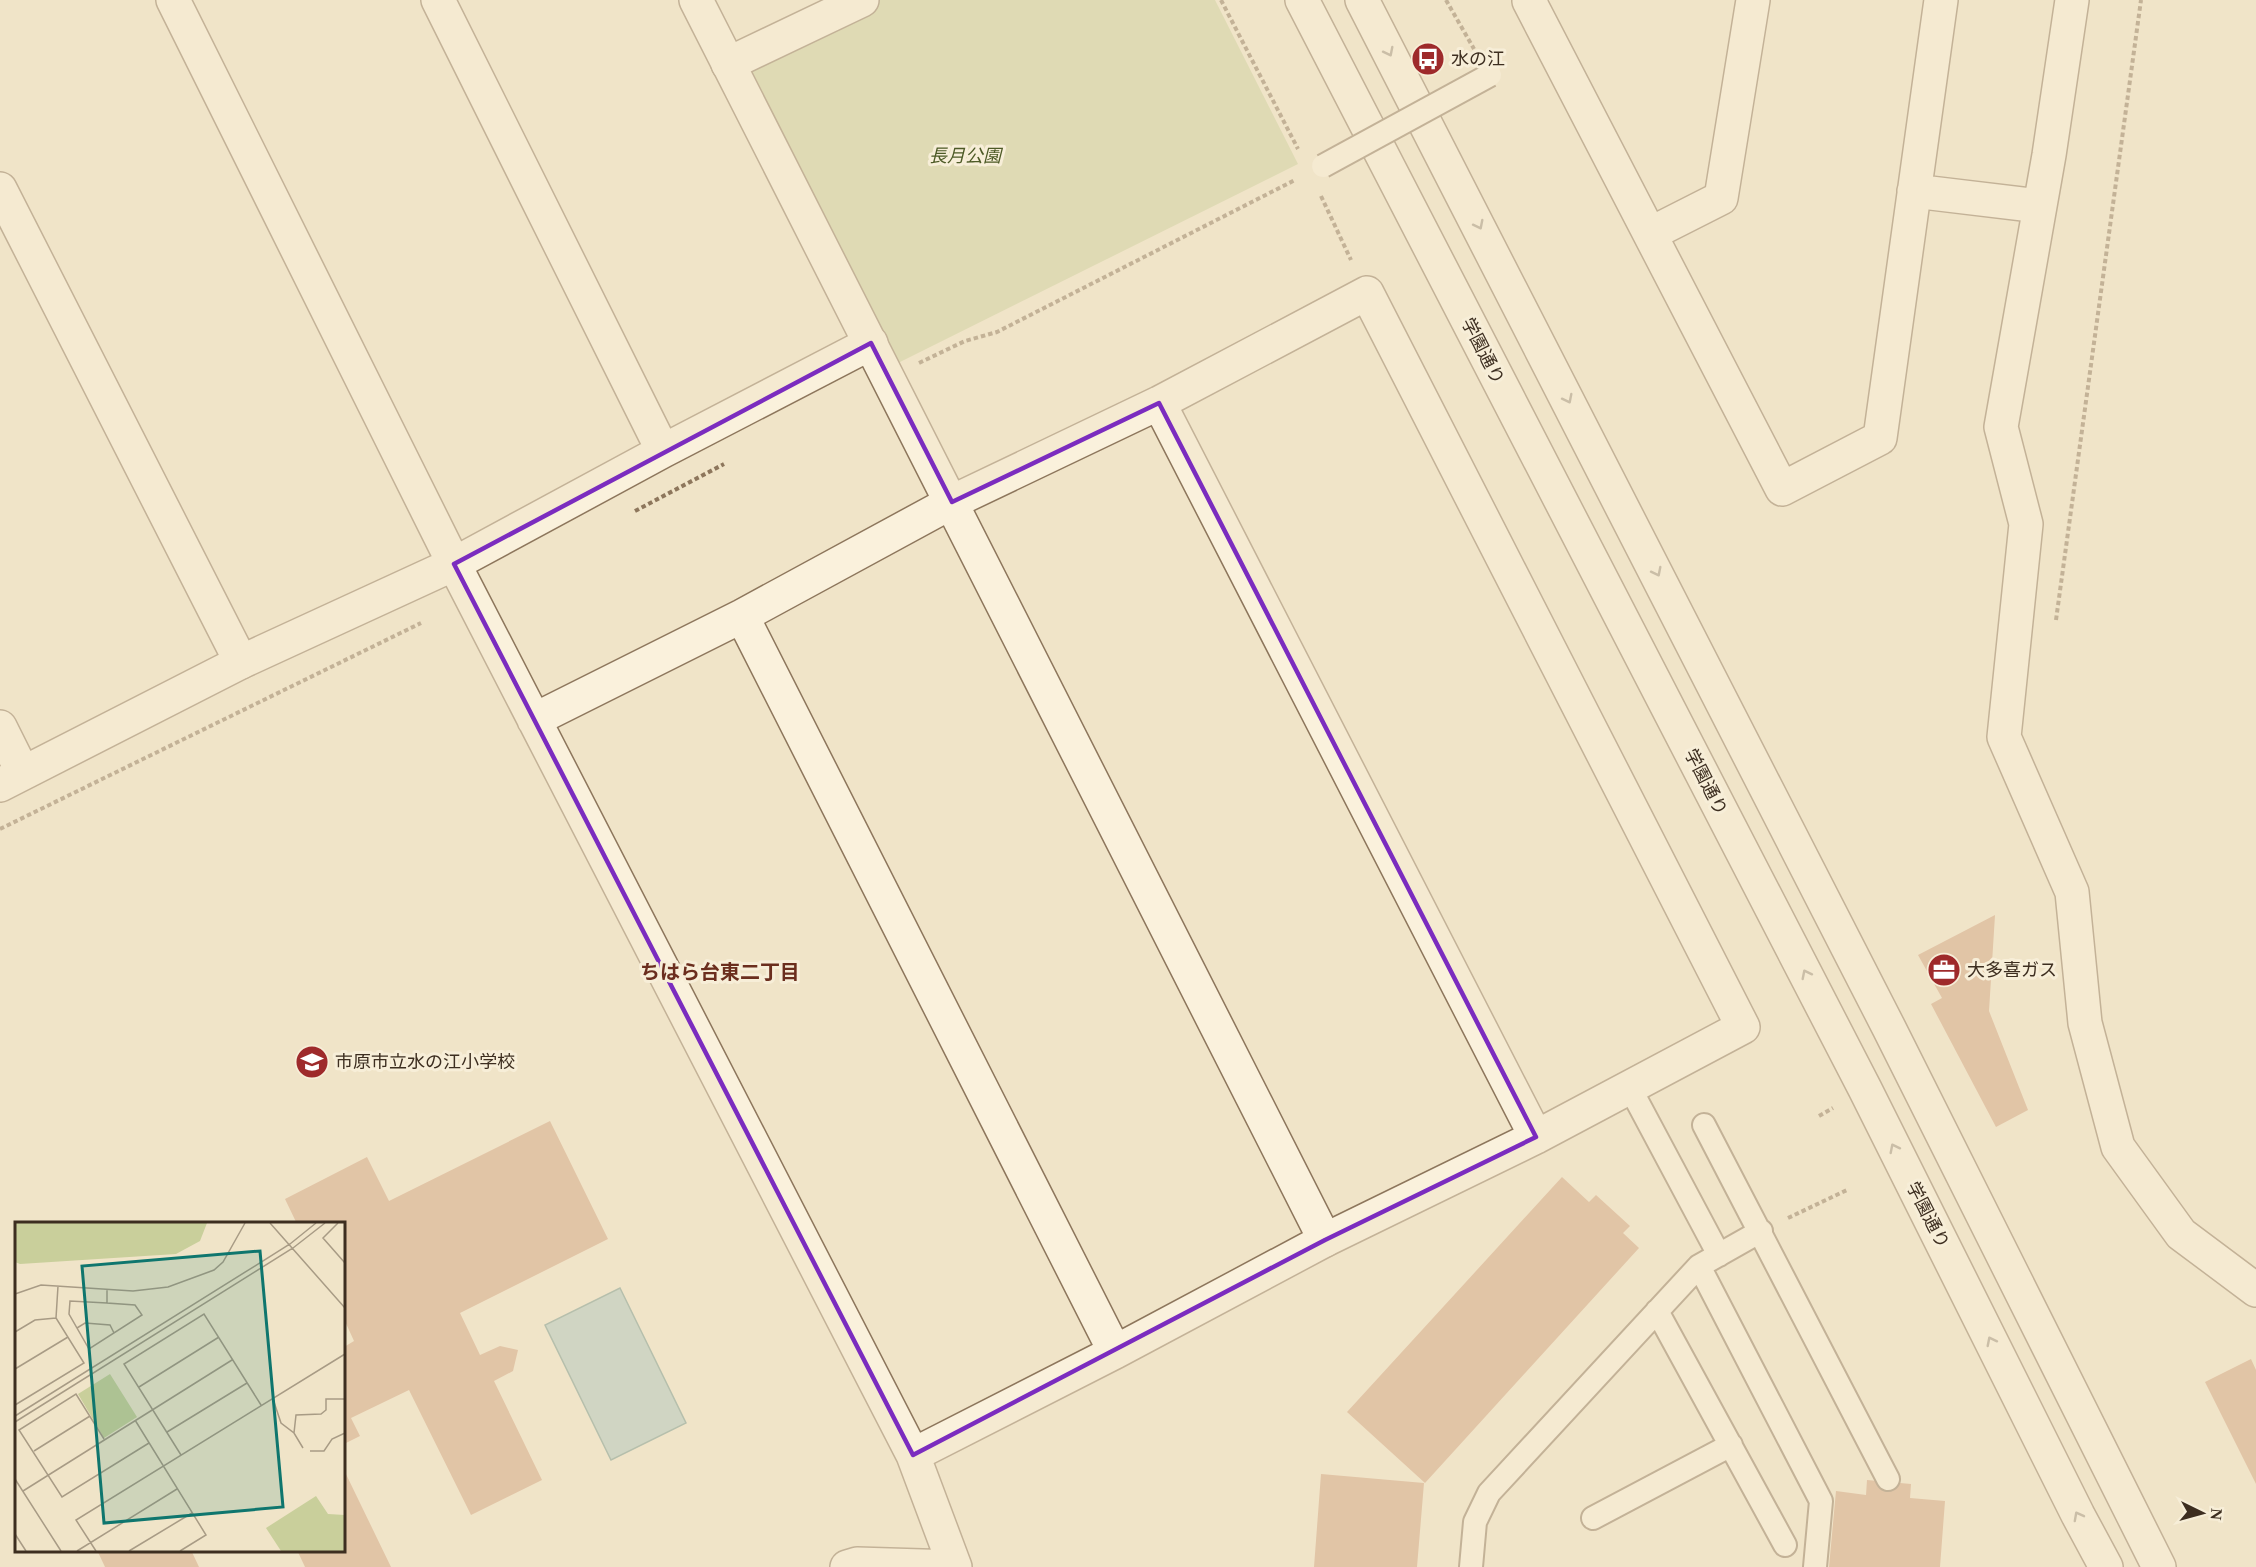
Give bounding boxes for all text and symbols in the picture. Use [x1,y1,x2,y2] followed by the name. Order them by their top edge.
[1410,41,1446,77] bus stop icon: 水の江
[1382,46,1393,56] one-way arrow
[1451,49,1505,69] place label: 水の江
[929,146,1004,166] park label: 長月公園
[1471,219,1483,230] one-way arrow
[1458,314,1508,388] street label: 学園通り
[1561,392,1572,403] one-way arrow
[1649,566,1661,577] one-way arrow
[1681,745,1731,819] street label: 学園通り
[1926,952,1962,988] office icon: 大多喜ガス
[1967,960,2057,980] place label: 大多喜ガス
[640,961,800,983] district label: ちはら台東二丁目
[1801,970,1813,981] one-way arrow
[294,1044,330,1080] school or university icon: 市原市立水の江小学校
[335,1052,515,1072] place label: 市原市立水の江小学校
[1890,1143,1902,1154] one-way arrow
[1903,1178,1953,1252] street label: 学園通り
[15,1222,345,1552] inset map
[1987,1337,1998,1348] one-way arrow
[2172,1483,2232,1543] north arrow
[2207,1508,2225,1521] text: N
[2074,1511,2086,1522] one-way arrow

